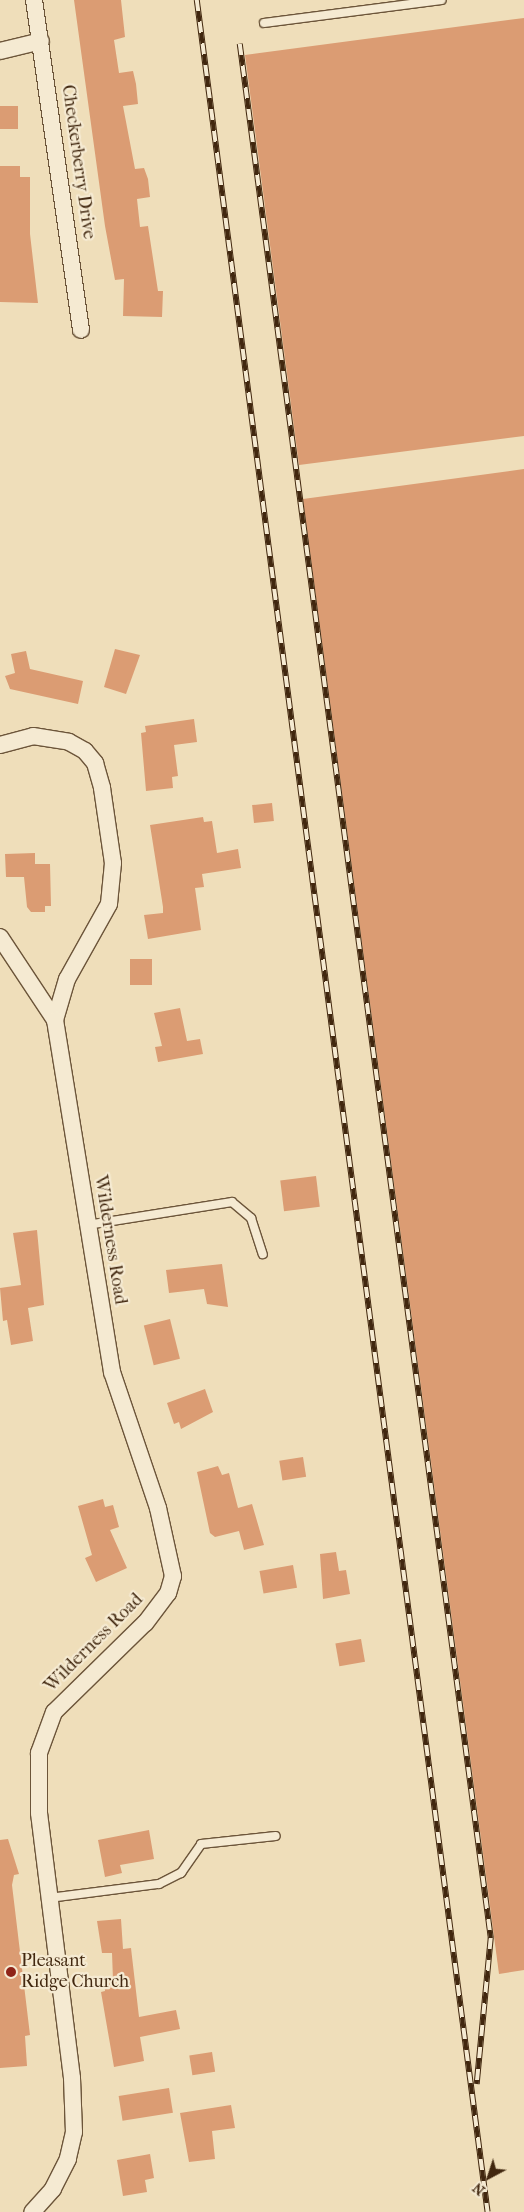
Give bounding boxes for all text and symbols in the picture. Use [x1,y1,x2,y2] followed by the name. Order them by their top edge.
[56,83,100,241] street label: Checkerberry Drive
[89,1174,131,1306] street label: Wilderness Road
[40,1589,148,1697] street label: Wilderness Road
[21,1951,129,1994] place label: Pleasant Ridge Church
[5,1966,17,1978] marker: Pleasant Ridge Church
[464,2152,514,2202] north arrow
[470,2179,489,2199] text: N

